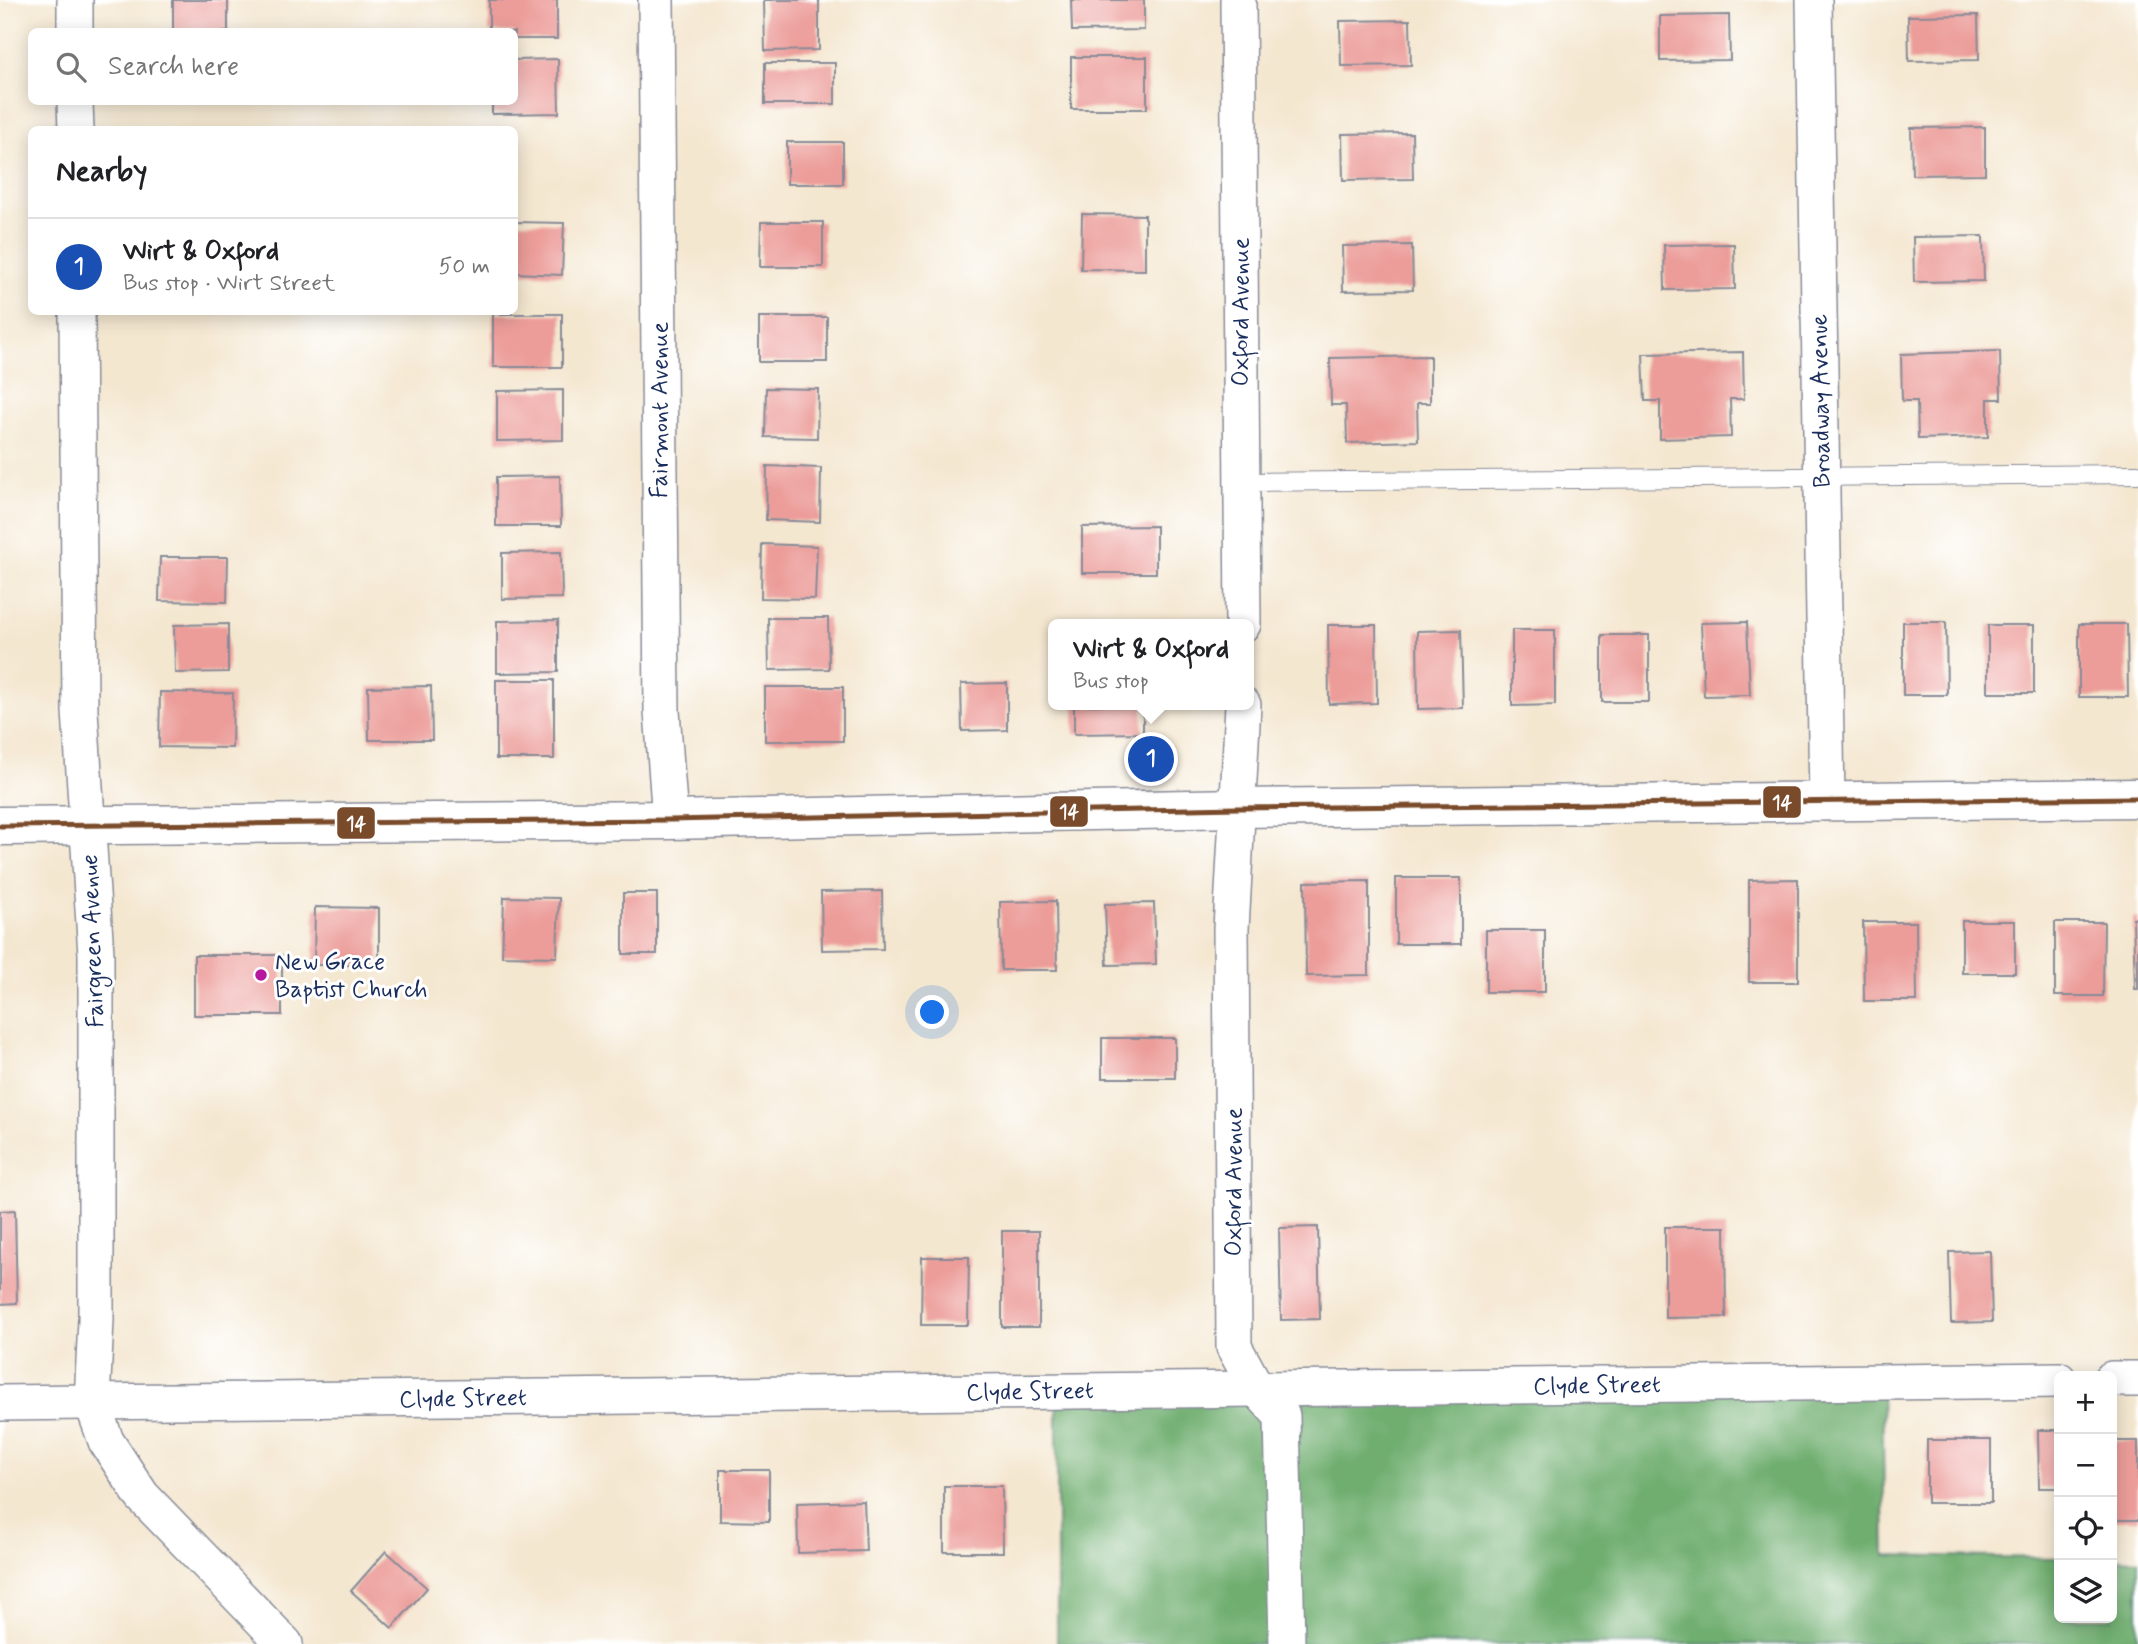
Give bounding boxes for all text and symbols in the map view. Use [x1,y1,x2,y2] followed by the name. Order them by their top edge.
[28,28,518,105] search box
[52,48,90,86] icon: search
[108,50,239,84] text: Search here
[56,152,147,191] text: Nearby
[123,235,279,269] text: Wirt & Oxford
[1226,237,1259,386] street label: Oxford Avenue
[74,252,84,282] text: 1
[439,252,490,282] text: 50 m
[123,269,335,299] text: Bus stop · Wirt Street
[1804,314,1839,488] street label: Broadway Avenue
[645,321,676,498] street label: Fairmont Avenue
[1048,619,1254,710] popup
[1073,633,1229,667] text: Wirt & Oxford
[1073,667,1149,697] text: Bus stop
[1128,733,1174,785] pin: 1
[1762,785,1802,819] line badge: 14
[1772,791,1792,816] text: 14
[1049,795,1089,828] line badge: 14
[1059,800,1079,825] text: 14
[336,806,376,840] line badge: 14
[346,812,366,837] text: 14
[75,853,114,1028] street label: Fairgreen Avenue
[275,947,428,1006] place label: New Grace Baptist Church
[253,967,269,983] marker: New Grace Baptist Church
[915,995,949,1029] your location
[1219,1107,1252,1256] street label: Oxford Avenue
[1533,1370,1661,1403] street label: Clyde Street
[2054,1371,2117,1623] map controls
[2054,1371,2117,1434] button: +
[966,1376,1094,1409] street label: Clyde Street
[399,1383,527,1416] street label: Clyde Street
[2054,1434,2117,1497] button: −
[2054,1497,2117,1560] button: locate
[2054,1560,2117,1623] button: layers

